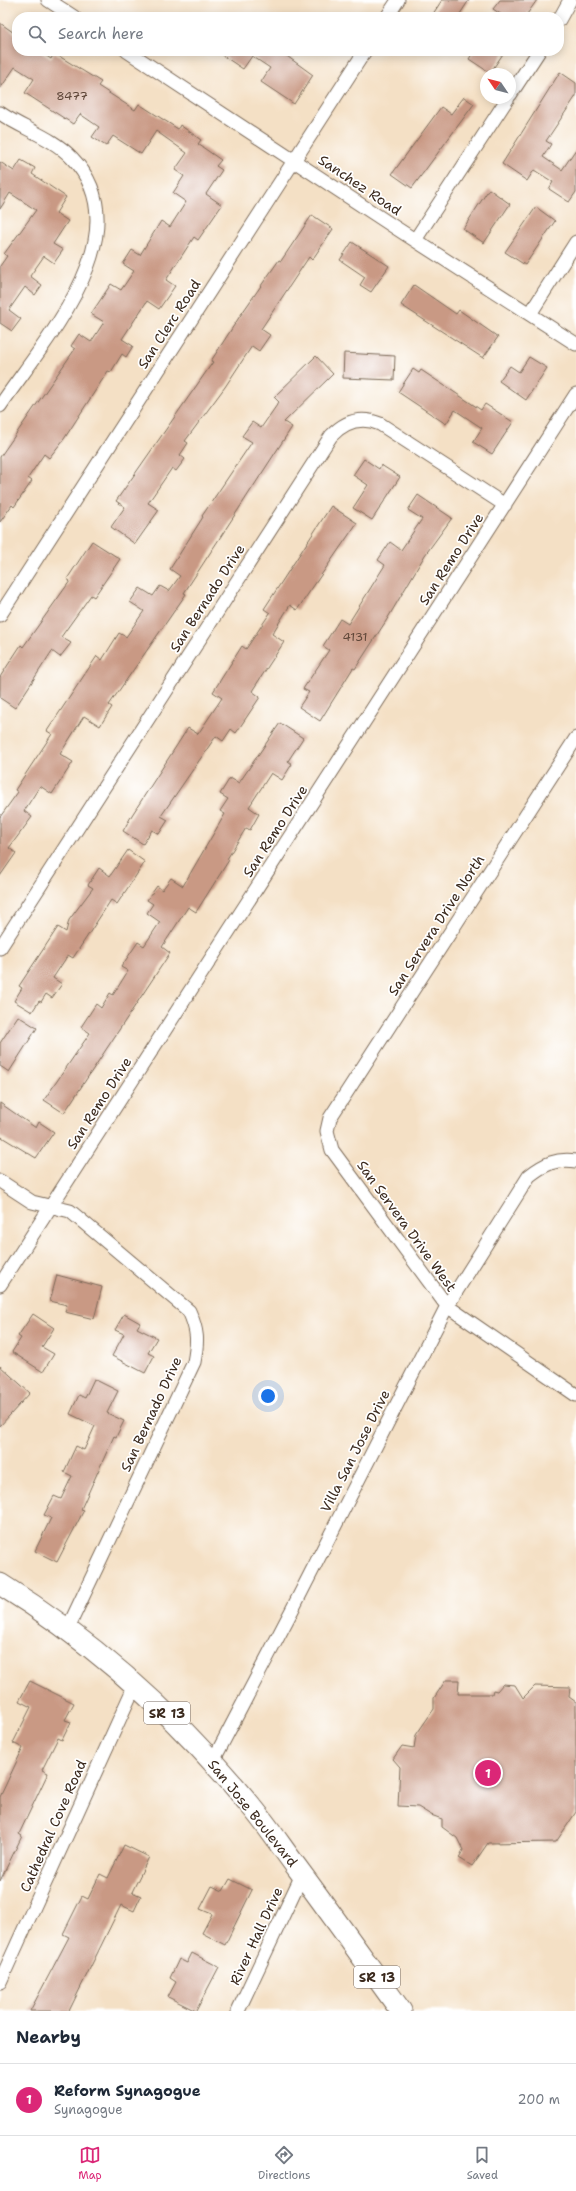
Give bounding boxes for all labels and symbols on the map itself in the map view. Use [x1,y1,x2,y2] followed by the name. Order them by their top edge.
[480,68,516,104] north arrow
[56,88,88,104] house number: 8477
[315,151,405,219] street label: Sanchez Road
[133,276,205,372] street label: San Clerc Road
[415,509,488,608] street label: San Remo Drive
[165,541,249,655] street label: San Bernado Drive
[342,629,368,645] house number: 4131
[239,781,312,880] street label: San Remo Drive
[384,851,488,999] street label: San Servera Drive North
[63,1053,136,1152] street label: San Remo Drive
[353,1157,461,1295] street label: San Servera Drive West
[116,1354,186,1474] street label: San Bernado Drive
[258,1386,278,1406] your location
[316,1387,394,1515] street label: Villa San Jose Drive
[144,1702,190,1724] road number: SR 13
[204,1756,302,1870] street label: San Jose Boulevard
[16,1757,90,1895] street label: Cathedral Cove Road
[475,1758,501,1788] pin: 1
[225,1884,287,1988] street label: River Hall Drive
[354,1966,400,1988] road number: SR 13

